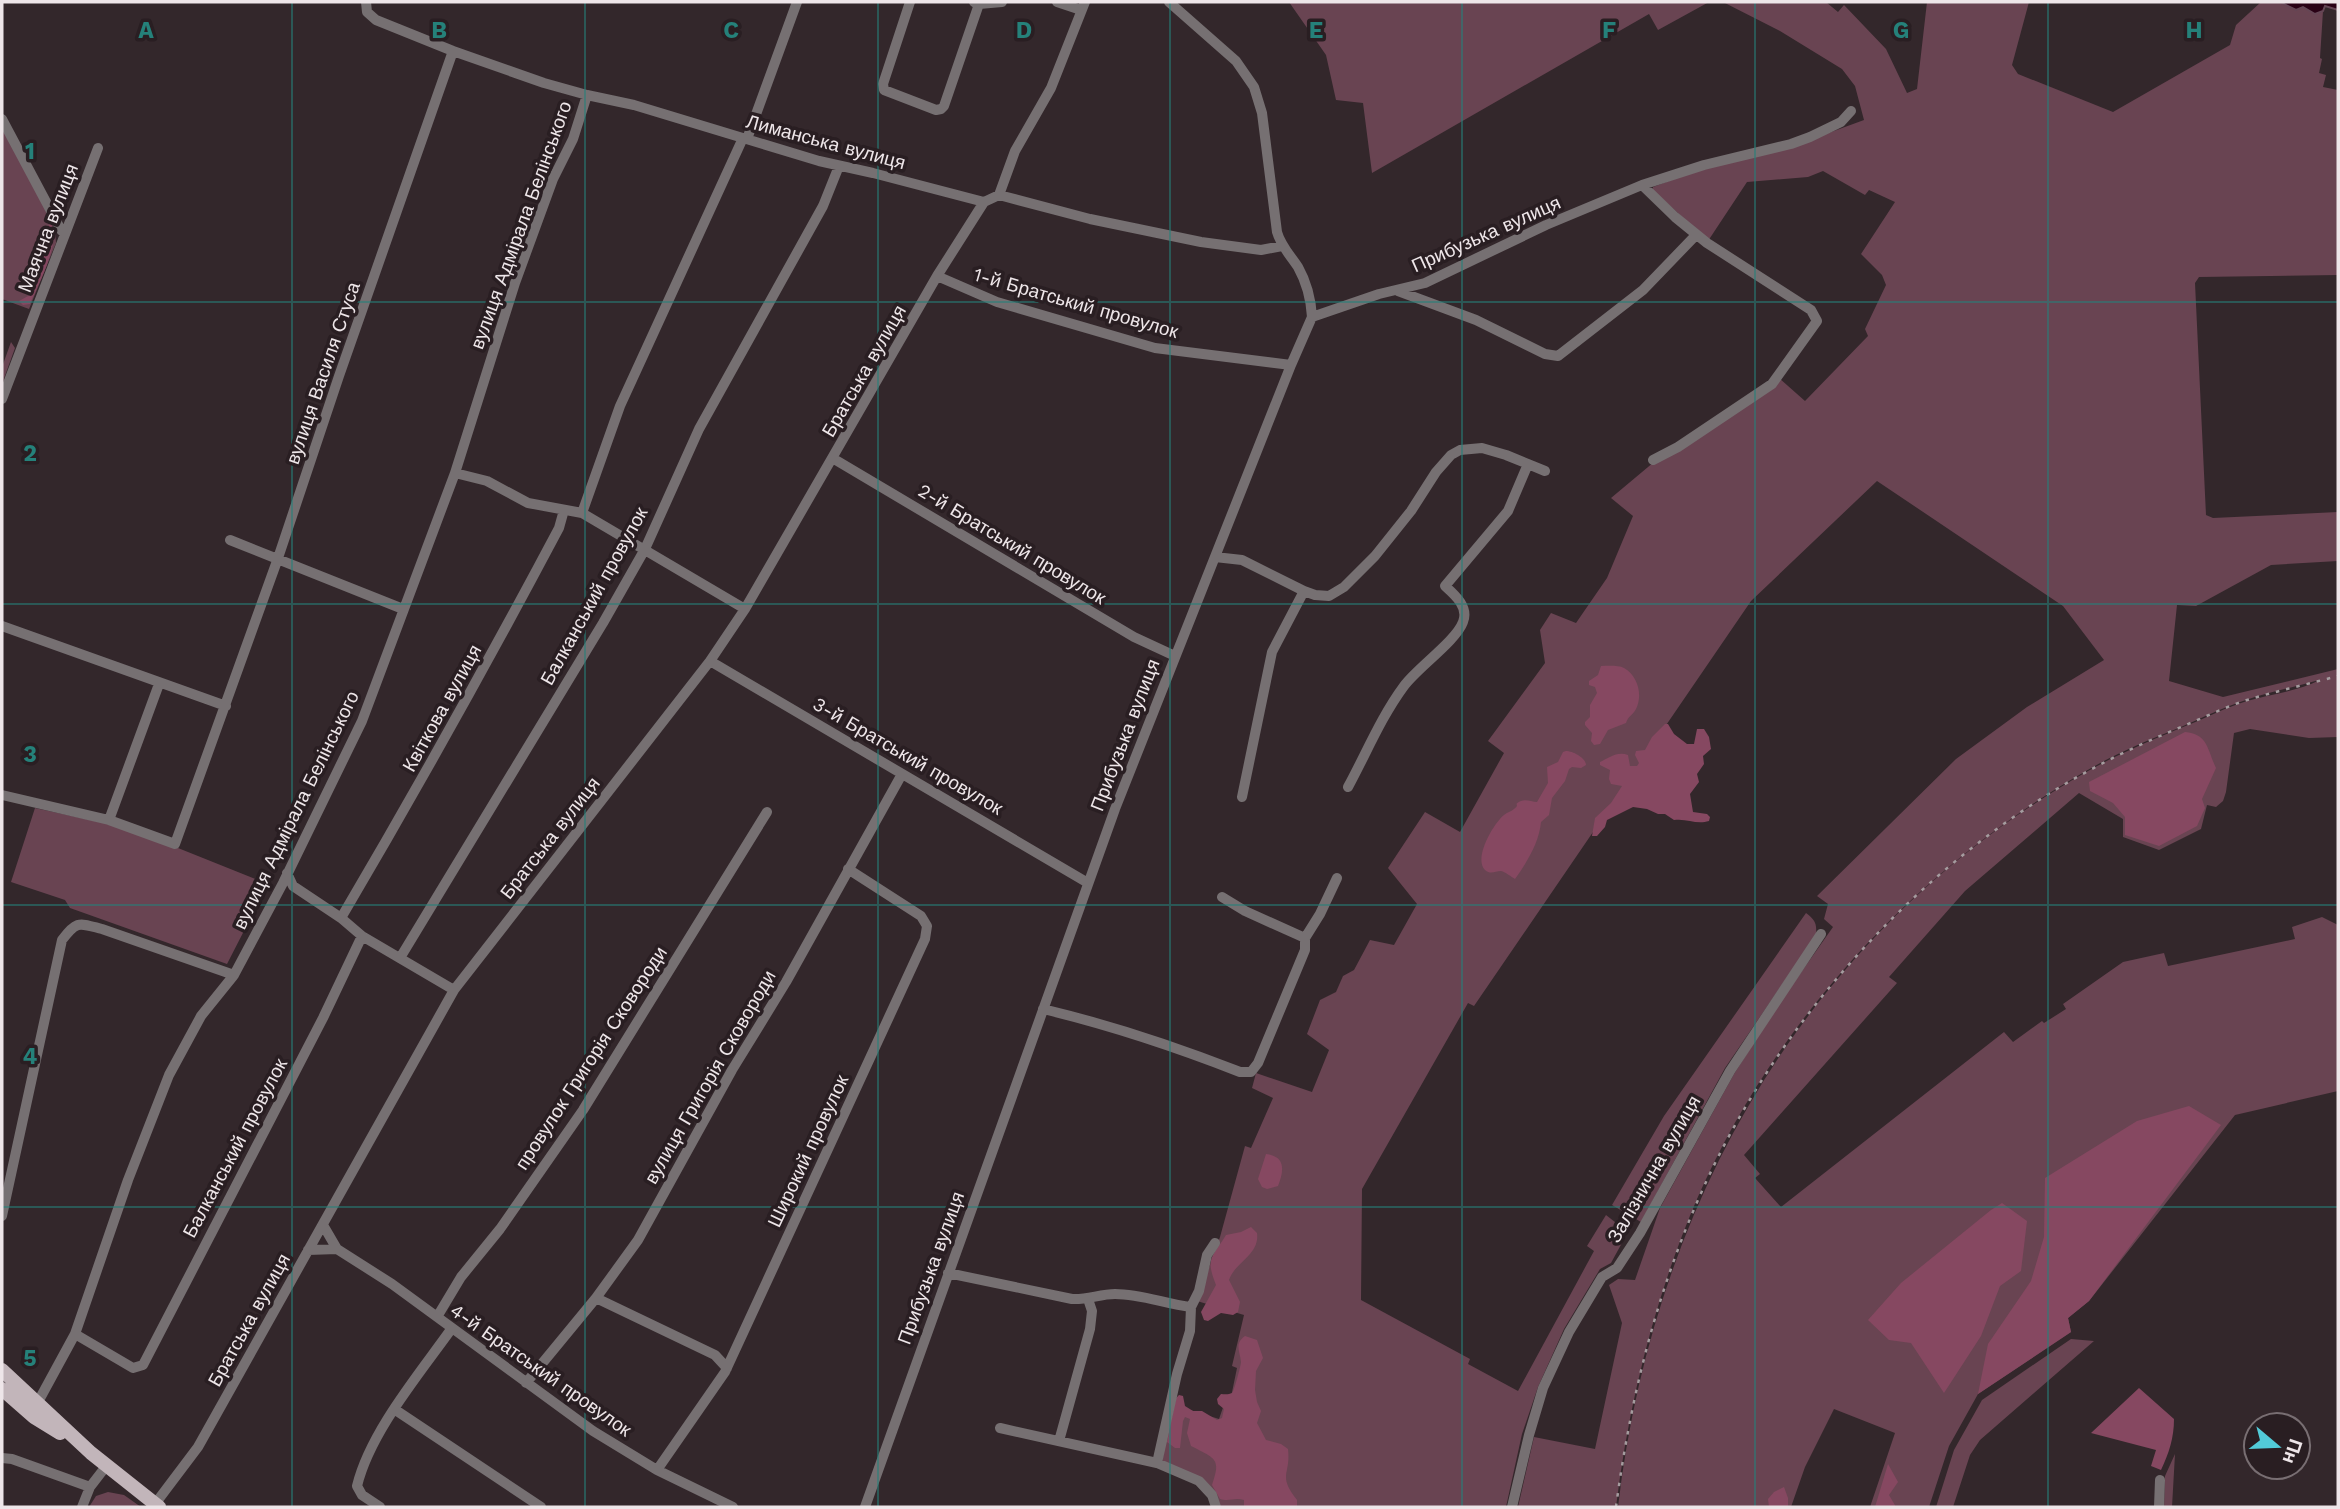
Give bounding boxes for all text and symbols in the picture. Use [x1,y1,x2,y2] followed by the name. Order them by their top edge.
[138,17,154,44] text: A
[431,17,447,44] text: B
[723,17,739,44] text: C
[1016,17,1032,44] text: D
[1309,17,1323,44] text: E
[1602,17,1616,44] text: F
[1893,17,1909,44] text: G
[2185,17,2203,44] text: H
[465,98,577,352] street label: вулиця Адмірала Белінського
[744,110,908,174] street label: Лиманська вулиця
[25,138,35,165] text: 1
[13,160,83,296] street label: Маячна вулиця
[1408,191,1564,277] street label: Прибузька вулиця
[971,263,1182,343] street label: 1-й Братський провулок
[281,278,365,467] street label: вулиця Василя Стуса
[817,301,911,441] street label: Братська вулиця
[23,440,37,467] text: 2
[914,479,1111,610] street label: 2-й Братський провулок
[536,503,653,689] street label: Балканський провулок
[398,640,486,776] street label: Квіткова вулиця
[1085,656,1165,814] street label: Прибузька вулиця
[228,687,364,933] street label: вулиця Адмірала Белінського
[809,692,1008,820] street label: 3-й Братський провулок
[23,741,37,768] text: 3
[495,772,605,904] street label: Братська вулиця
[510,942,672,1174] street label: провулок Григорія Сковороди
[639,966,781,1188] street label: вулиця Григорія Сковороди
[23,1043,38,1070] text: 4
[178,1054,292,1242] street label: Балканський провулок
[763,1071,854,1231] street label: Широкий провулок
[1602,1091,1706,1247] street label: Залізнична вулиця
[893,1189,969,1347] street label: Прибузька вулиця
[203,1249,295,1391] street label: Братська вулиця
[446,1299,637,1442] street label: 4-й Братський провулок
[23,1345,37,1372] text: 5
[2242,1411,2312,1481] north arrow
[2278,1436,2308,1467] text: Пн

